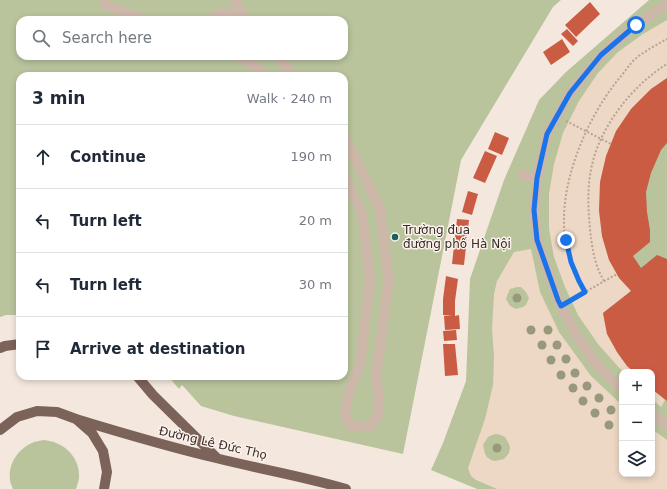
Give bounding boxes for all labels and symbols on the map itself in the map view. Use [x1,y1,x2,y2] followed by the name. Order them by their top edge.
[627,16,645,34] route start
[402,223,511,251] place label: Trường đua đường phố Hà Nội
[557,231,575,249] route end
[390,232,400,242] marker: Trường đua đường phố Hà Nội
[158,424,268,462] street label: Đường Lê Đức Thọ

